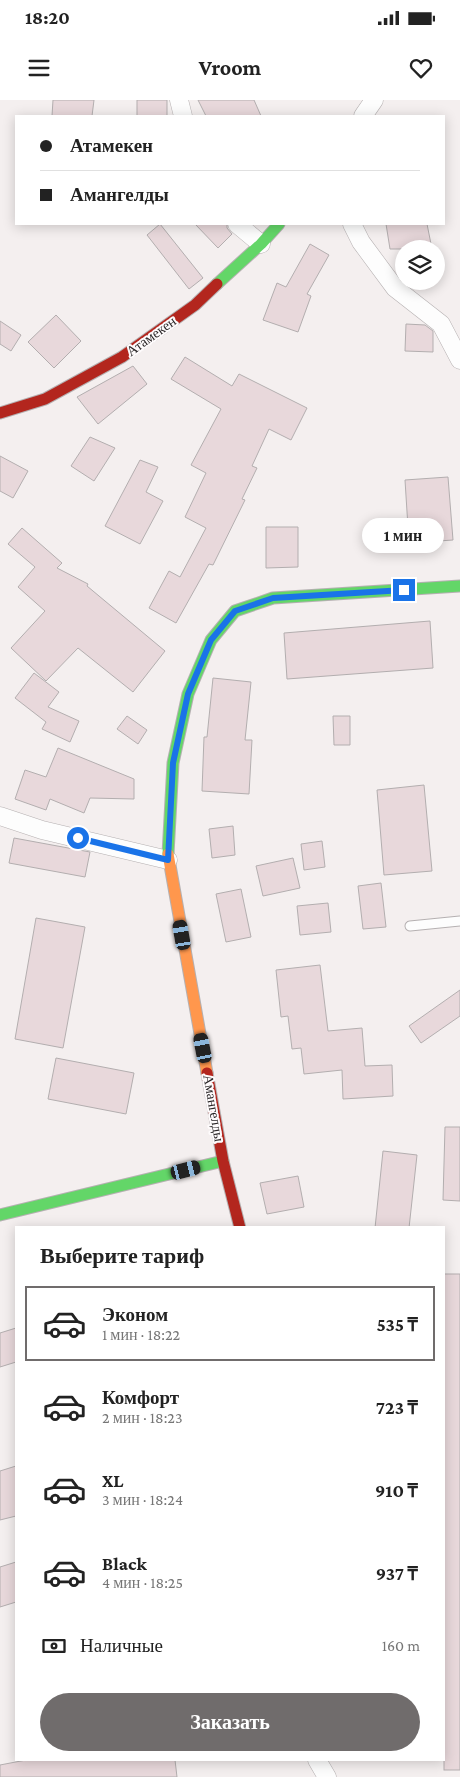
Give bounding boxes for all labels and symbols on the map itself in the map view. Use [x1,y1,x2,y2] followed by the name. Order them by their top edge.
[123,312,179,359] street label: Атамекен
[363,518,445,552] callout: 1 мин
[393,579,415,601] route end
[67,827,89,849] route start
[172,919,191,951] car
[192,1032,213,1064] car
[200,1073,228,1143] street label: Амангелды
[169,1159,202,1181] car

